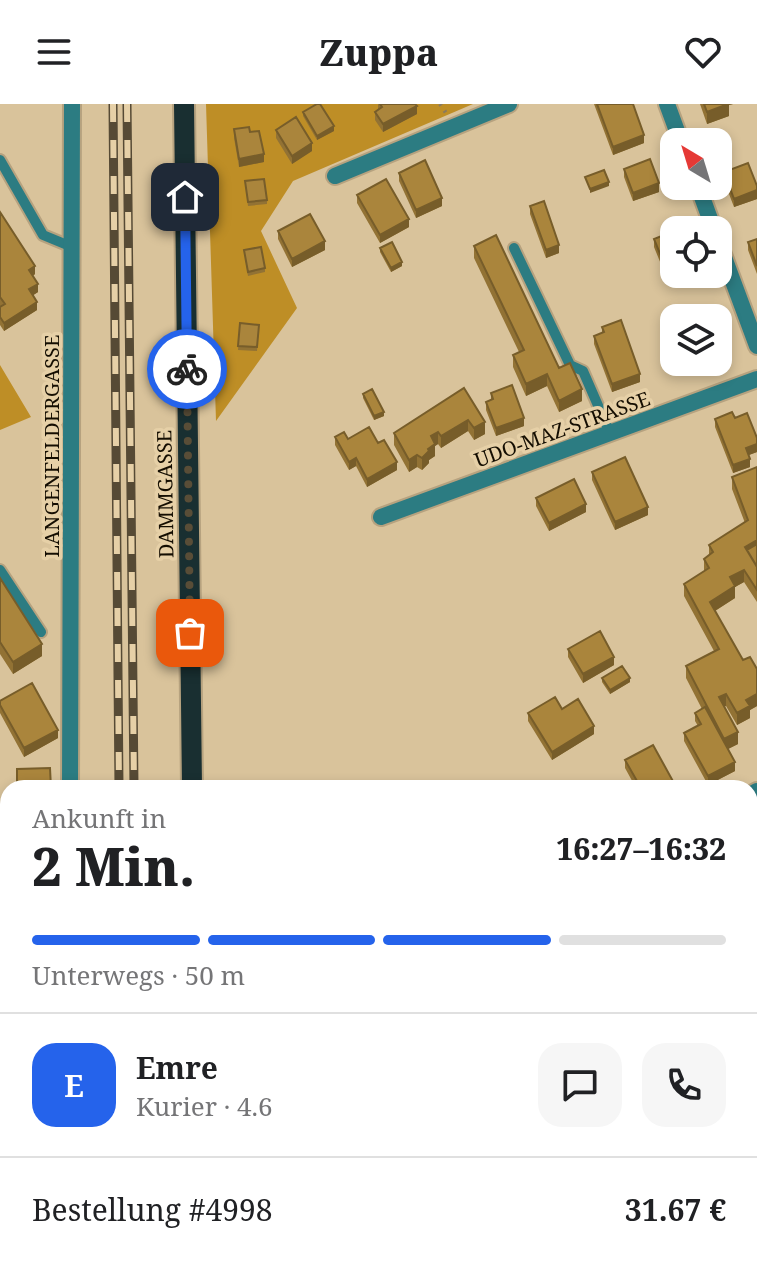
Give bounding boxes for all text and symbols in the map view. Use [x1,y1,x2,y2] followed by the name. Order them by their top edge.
[319,28,438,77] text: Zuppa
[32,30,76,74] icon: menu
[681,30,725,74] icon: heart
[660,128,732,200] north arrow
[660,128,732,376] map controls
[151,163,219,231] pin
[163,175,207,219] icon: home
[660,216,732,288] button: locate
[660,304,732,376] button: layers
[147,329,227,409] courier
[38,335,65,557] street label: LANGENFELDERGASSE
[165,347,209,391] icon: bike
[470,385,654,473] street label: UDO-MAZ-STRASSE
[150,430,180,558] street label: DAMMGASSE
[156,599,224,667] pin
[168,611,212,655] icon: bag
[32,800,166,836] text: Ankunft in
[556,828,726,869] text: 16:27–16:32
[32,830,195,901] text: 2 Min.
[32,957,245,993] text: Unterwegs · 50 m
[538,1043,622,1127] button: chat
[642,1043,726,1127] button: phone
[136,1047,218,1088] text: Emre
[64,1065,84,1106] text: E
[136,1088,273,1124] text: Kurier · 4.6
[32,1189,273,1230] text: Bestellung #4998
[625,1189,726,1230] text: 31.67 €

